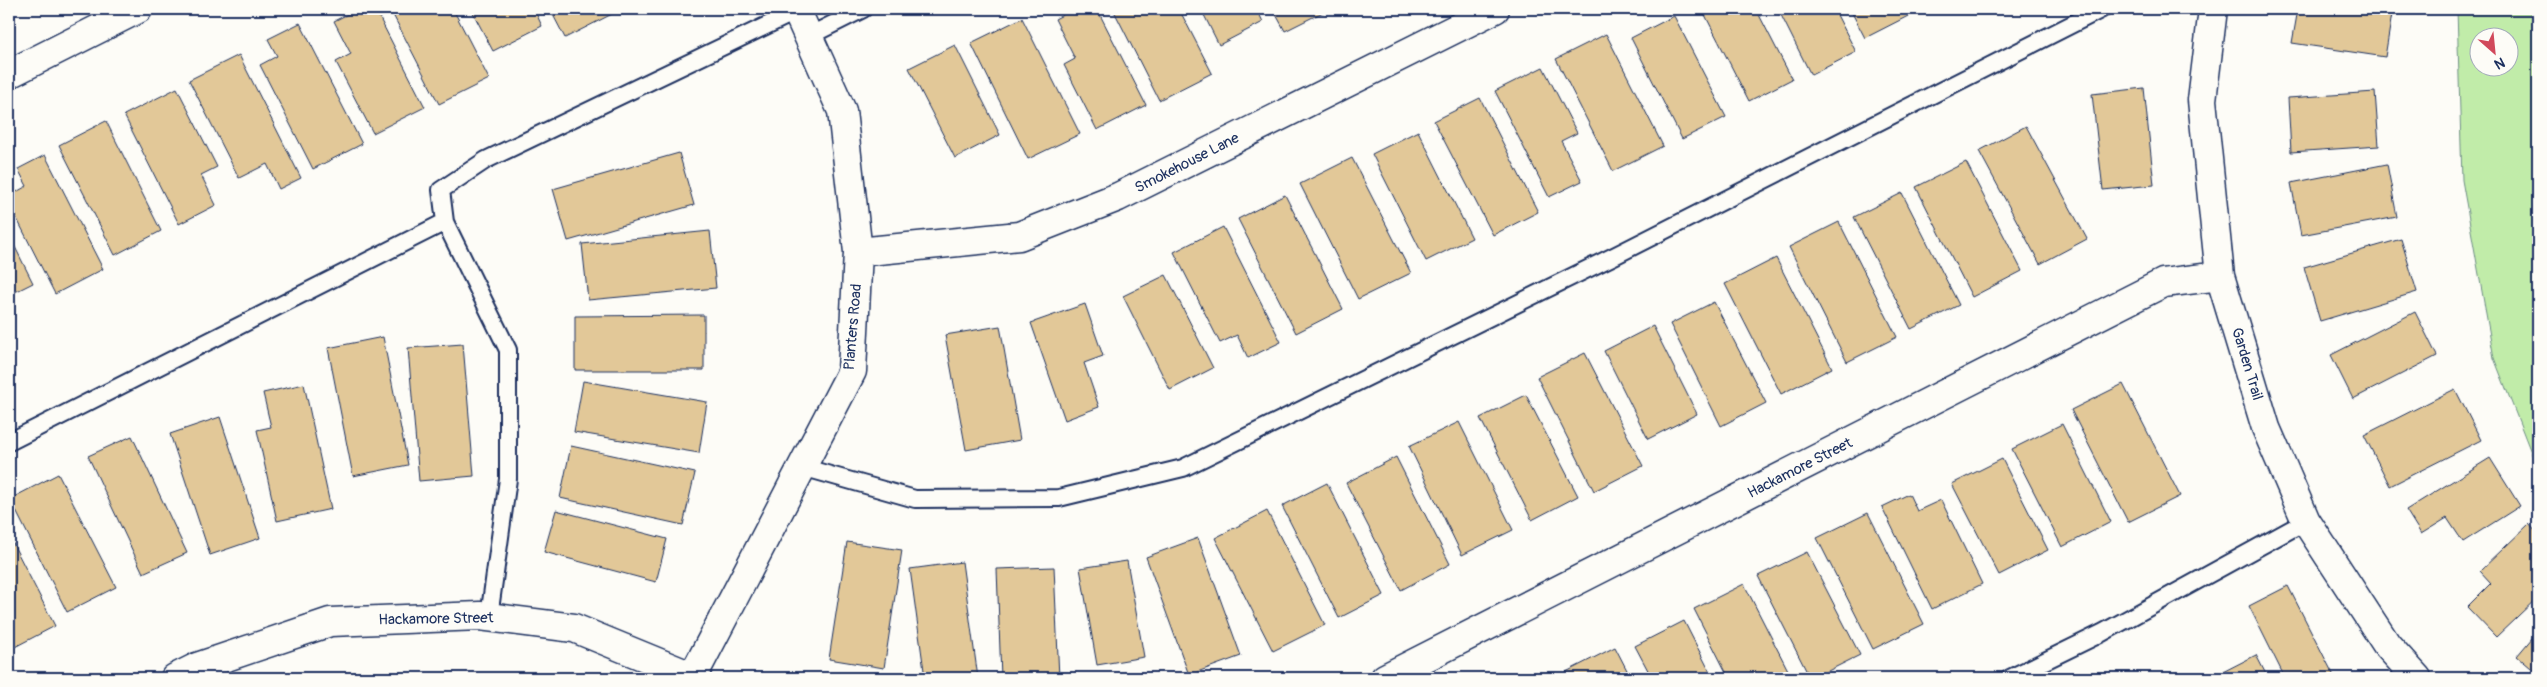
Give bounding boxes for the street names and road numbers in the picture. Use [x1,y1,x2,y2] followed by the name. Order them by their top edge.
[1132,128,1243,197] street label: Smokehouse Lane
[840,283,866,371] street label: Planters Road
[2227,325,2267,403] street label: Garden Trail
[1744,433,1856,503] street label: Hackamore Street
[378,608,495,630] street label: Hackamore Street

